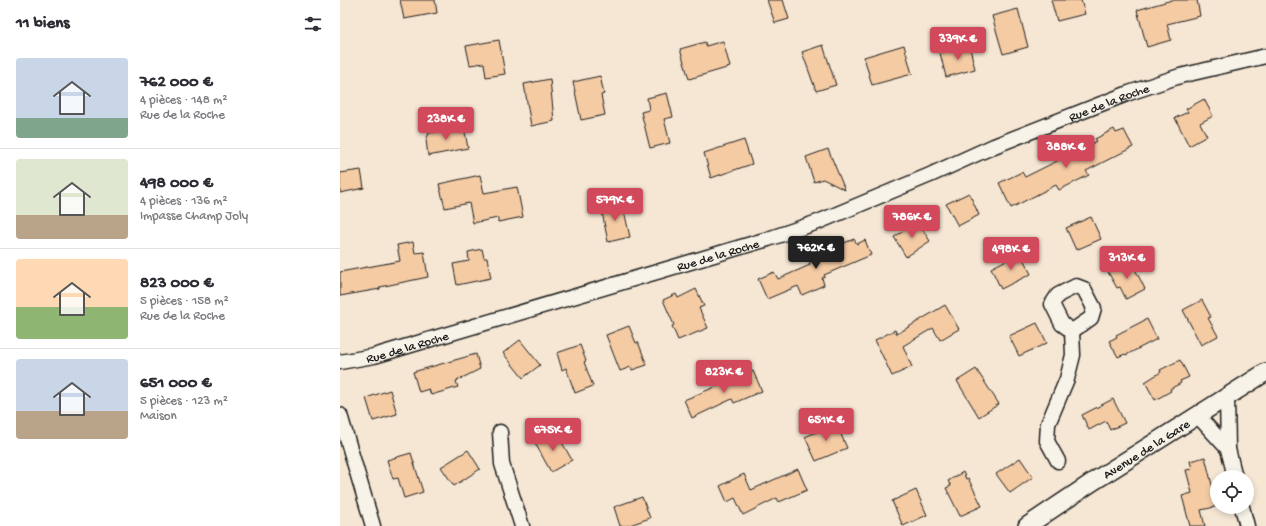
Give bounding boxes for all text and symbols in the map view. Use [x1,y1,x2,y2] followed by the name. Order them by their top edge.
[302,13,324,35] icon: filters
[16,14,70,34] text: 11 biens
[925,27,991,61] pin: 339K €
[939,32,977,47] text: 339K €
[140,73,213,93] text: 762 000 €
[48,74,96,122] icon: home
[1067,82,1152,126] street label: Rue de la Roche
[140,93,227,108] text: 4 pièces · 148 m²
[413,107,479,141] pin: 238K €
[140,108,225,123] text: Rue de la Roche
[427,112,465,127] text: 238K €
[1033,135,1099,169] pin: 388K €
[1047,140,1085,155] text: 388K €
[140,174,213,194] text: 498 000 €
[48,175,96,223] icon: home
[582,188,648,222] pin: 579K €
[596,193,634,208] text: 579K €
[140,194,227,209] text: 4 pièces · 136 m²
[879,205,945,239] pin: 786K €
[140,209,248,224] text: Impasse Champ Joly
[893,210,931,225] text: 786K €
[783,236,849,270] pin: 762K €
[675,237,762,276] street label: Rue de la Roche
[978,237,1044,271] pin: 498K €
[797,241,835,256] text: 762K €
[992,242,1030,257] text: 498K €
[1094,246,1160,280] pin: 313K €
[1109,251,1145,266] text: 313K €
[140,274,214,294] text: 823 000 €
[48,275,96,323] icon: home
[140,294,229,309] text: 5 pièces · 158 m²
[140,309,225,324] text: Rue de la Roche
[365,329,451,367] street label: Rue de la Roche
[691,360,757,394] pin: 823K €
[705,365,743,380] text: 823K €
[140,374,212,394] text: 651 000 €
[48,375,96,423] icon: home
[140,394,228,409] text: 5 pièces · 123 m²
[793,408,859,442] pin: 651K €
[140,409,177,424] text: Maison
[808,413,844,428] text: 651K €
[1101,417,1193,483] street label: Avenue de la Gare
[520,418,586,452] pin: 675K €
[534,423,572,438] text: 675K €
[1210,470,1254,514] map controls
[1210,470,1254,514] button: locate

